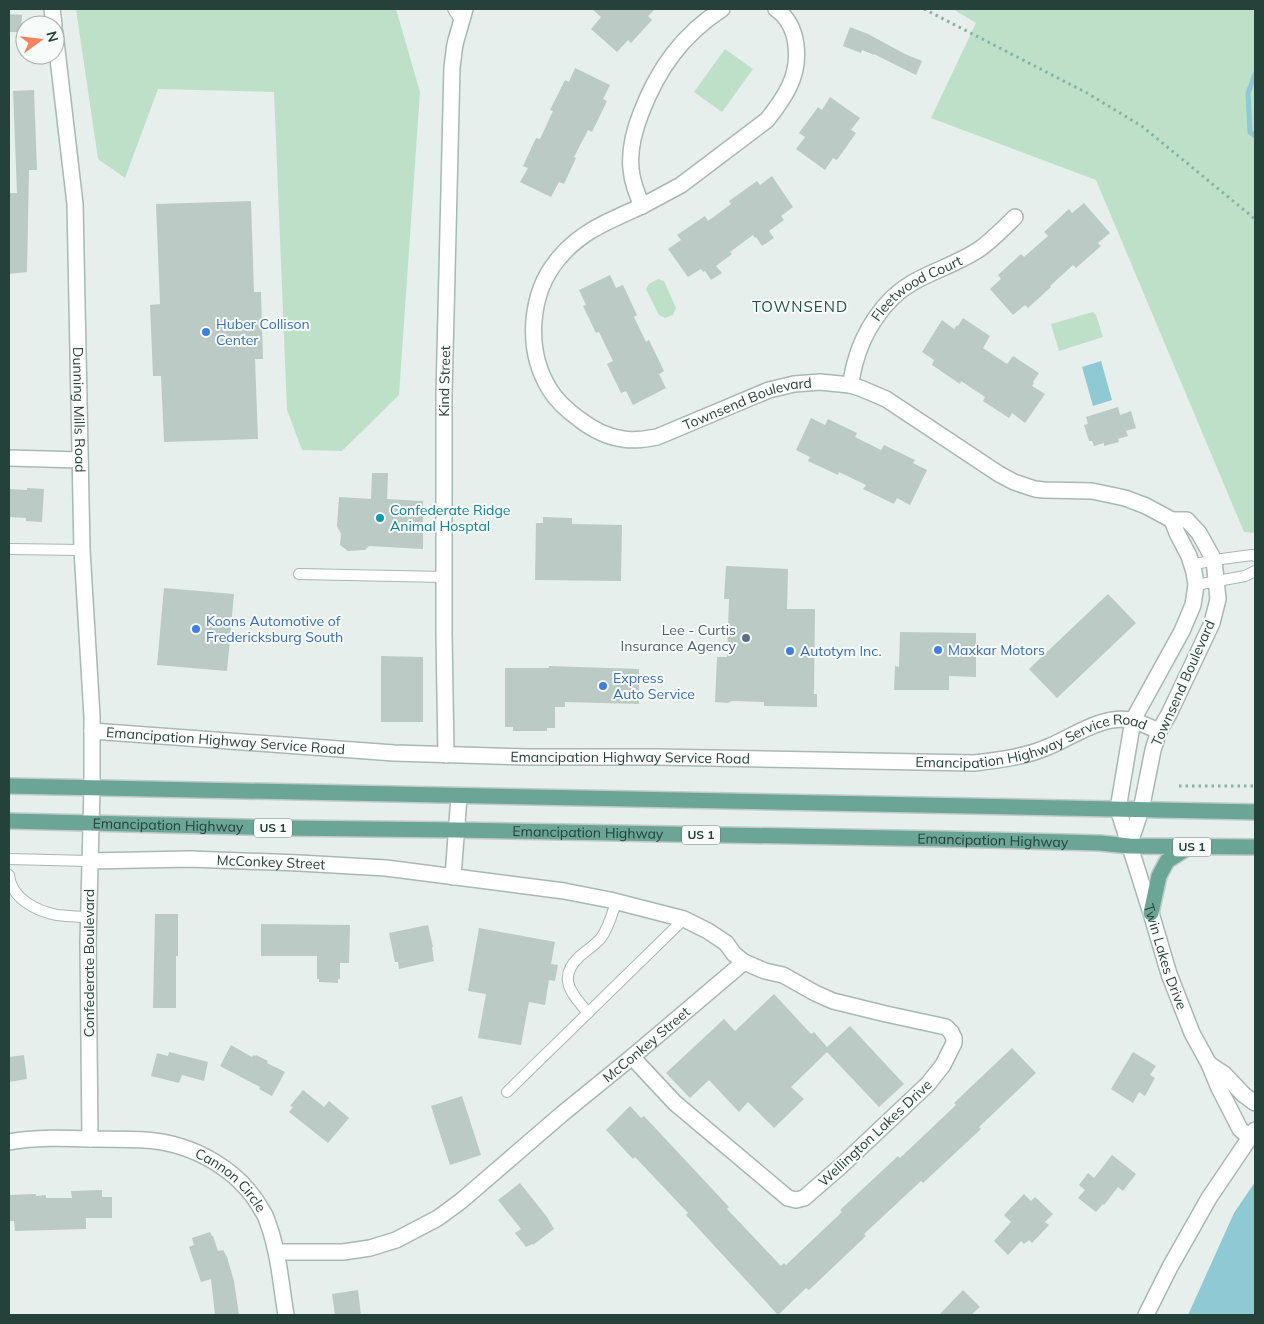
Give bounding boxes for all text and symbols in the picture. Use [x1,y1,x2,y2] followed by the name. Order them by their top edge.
[15,15,65,65] north arrow
[42,29,63,44] text: N
[867,252,965,325] street label: Fleetwood Court
[752,297,848,316] district label: TOWNSEND
[216,315,310,349] place label: Huber Collison Center
[200,326,212,338] marker: Huber Collison Center
[435,345,454,417] street label: Kind Street
[69,347,89,473] street label: Dunning Mills Road
[680,374,812,434] street label: Townsend Boulevard
[390,501,510,535] place label: Confederate Ridge Animal Hosptal
[374,512,386,524] marker: Confederate Ridge Animal Hosptal
[206,612,343,646] place label: Koons Automotive of Fredericksburg South
[1147,617,1219,749] street label: Townsend Boulevard
[621,621,737,655] place label: Lee - Curtis Insurance Agency
[190,623,202,635] marker: Koons Automotive of Fredericksburg South
[740,632,752,644] marker: Lee - Curtis Insurance Agency
[948,641,1045,659] place label: Maxkar Motors
[800,642,882,660] place label: Autotym Inc.
[932,644,944,656] marker: Maxkar Motors
[784,645,796,657] marker: Autotym Inc.
[613,669,695,703] place label: Express Auto Service
[597,680,609,692] marker: Express Auto Service
[915,710,1150,772] street label: Emancipation Highway Service Road
[106,723,346,758] street label: Emancipation Highway Service Road
[510,747,750,768] street label: Emancipation Highway Service Road
[92,814,244,836] street label: Emancipation Highway
[254,818,292,838] road number: US 1
[512,822,664,843] street label: Emancipation Highway
[682,826,720,844] road number: US 1
[917,829,1069,851] street label: Emancipation Highway
[1173,838,1211,856] road number: US 1
[216,851,326,873] street label: McConkey Street
[80,889,98,1037] street label: Confederate Boulevard
[1140,902,1191,1012] street label: Twin Lakes Drive
[599,1003,694,1086] street label: McConkey Street
[814,1076,936,1190] street label: Wellington Lakes Drive
[192,1144,270,1215] street label: Cannon Circle

